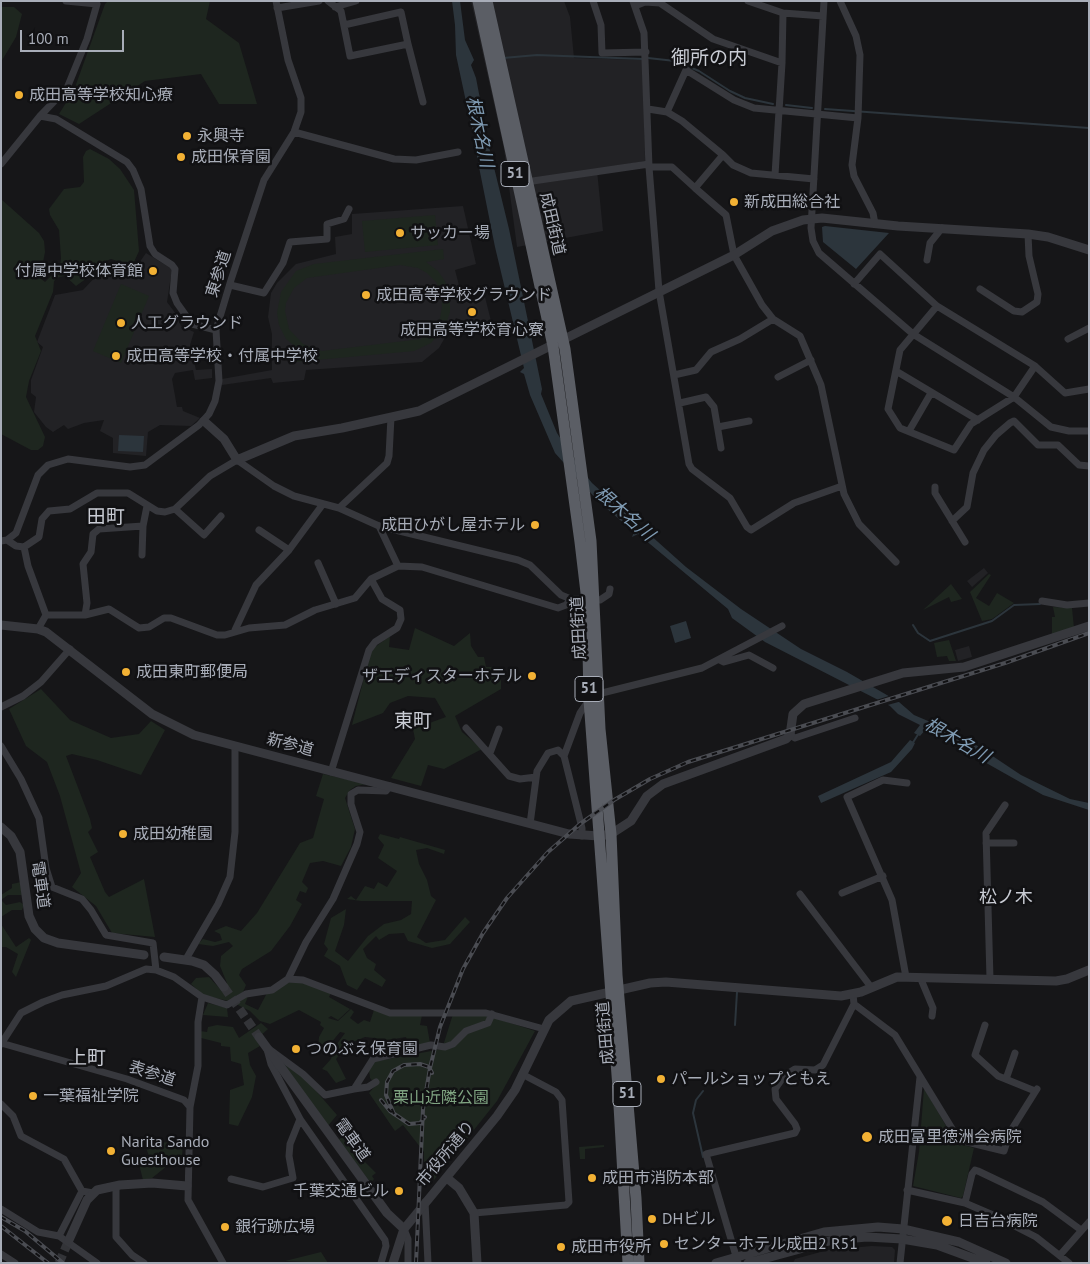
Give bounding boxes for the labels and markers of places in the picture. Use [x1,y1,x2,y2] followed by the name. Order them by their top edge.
[29,85,173,105] place label: 成田高等学校知心療
[13,89,25,101] marker: 成田高等学校知心療
[197,126,245,146] place label: 永興寺
[181,130,193,142] marker: 永興寺
[191,147,271,167] place label: 成田保育園
[175,151,187,163] marker: 成田保育園
[744,192,840,212] place label: 新成田総合社
[728,196,740,208] marker: 新成田総合社
[410,223,490,243] place label: サッカー場
[394,227,406,239] marker: サッカー場
[15,261,143,281] place label: 付属中学校体育館
[147,265,159,277] marker: 付属中学校体育館
[376,285,552,305] place label: 成田高等学校グラウンド
[360,289,372,301] marker: 成田高等学校グラウンド
[466,306,478,318] marker: 成田高等学校育心寮
[131,313,243,333] place label: 人工グラウンド
[115,317,127,329] marker: 人工グラウンド
[400,320,544,340] place label: 成田高等学校育心寮
[126,346,318,366] place label: 成田高等学校・付属中学校
[110,350,122,362] marker: 成田高等学校・付属中学校
[381,515,525,535] place label: 成田ひがし屋ホテル
[529,519,541,531] marker: 成田ひがし屋ホテル
[136,662,248,682] place label: 成田東町郵便局
[120,666,132,678] marker: 成田東町郵便局
[362,666,522,686] place label: ザエディスターホテル
[526,670,538,682] marker: ザエディスターホテル
[133,824,213,844] place label: 成田幼稚園
[117,828,129,840] marker: 成田幼稚園
[306,1039,418,1059] place label: つのぶえ保育園
[290,1043,302,1055] marker: つのぶえ保育園
[671,1069,831,1089] place label: パールショップともえ
[655,1073,667,1085] marker: パールショップともえ
[43,1086,139,1106] place label: 一葉福祉学院
[27,1090,39,1102] marker: 一葉福祉学院
[878,1127,1022,1147] place label: 成田富里徳洲会病院
[860,1130,874,1144] marker: 成田富里徳洲会病院
[121,1132,209,1170] place label: Narita Sando Guesthouse
[105,1145,117,1157] marker: Narita Sando Guesthouse
[602,1168,714,1188] place label: 成田市消防本部
[586,1172,598,1184] marker: 成田市消防本部
[293,1181,389,1201] place label: 千葉交通ビル
[393,1185,405,1197] marker: 千葉交通ビル
[662,1209,715,1229] place label: DHビル
[958,1211,1038,1231] place label: 日吉台病院
[646,1213,658,1225] marker: DHビル
[940,1214,954,1228] marker: 日吉台病院
[235,1217,315,1237] place label: 銀行跡広場
[219,1221,231,1233] marker: 銀行跡広場
[674,1234,858,1254] place label: センターホテル成田2 R51
[571,1237,651,1257] place label: 成田市役所
[658,1238,670,1250] marker: センターホテル成田2 R51
[555,1241,567,1253] marker: 成田市役所

